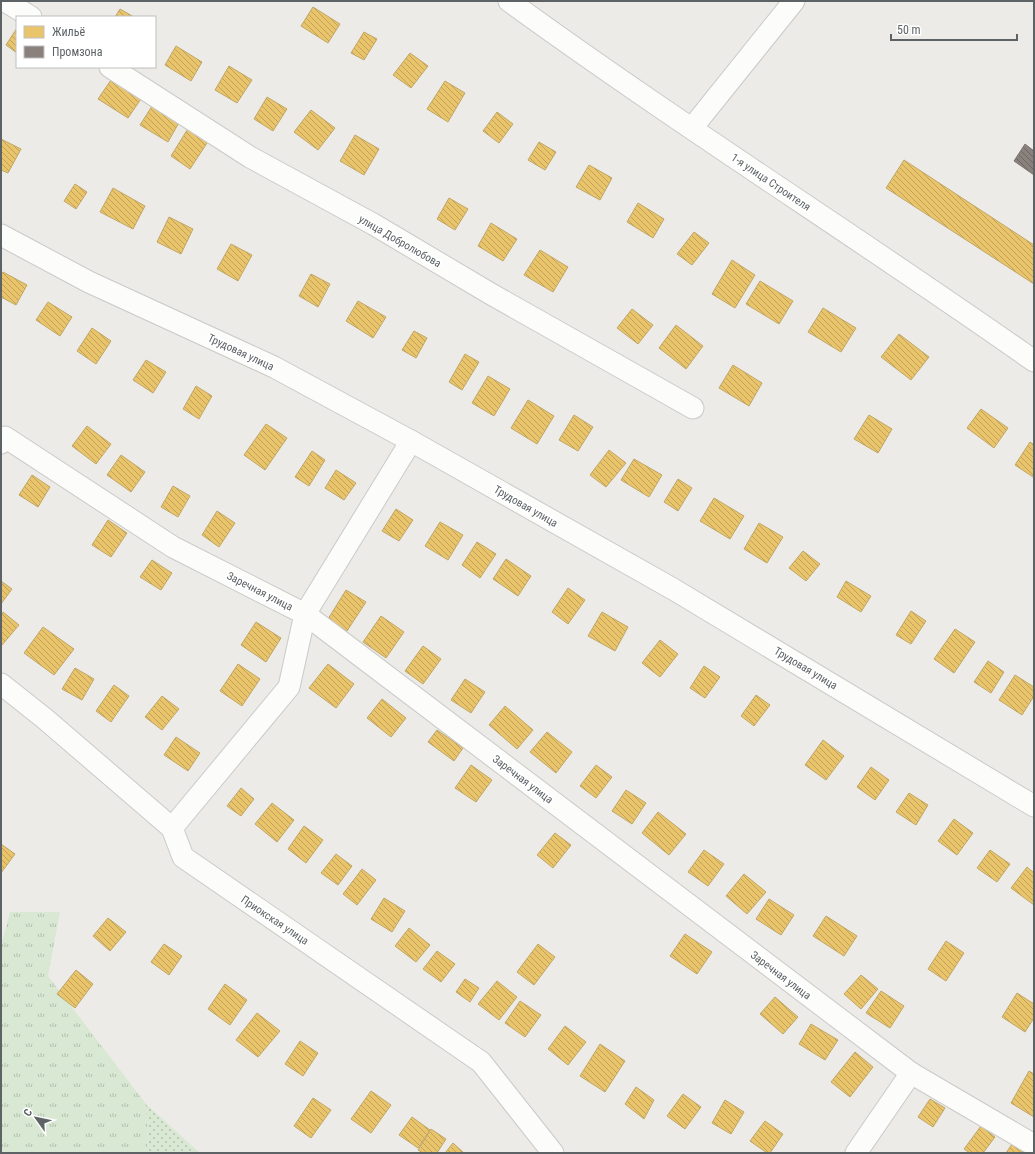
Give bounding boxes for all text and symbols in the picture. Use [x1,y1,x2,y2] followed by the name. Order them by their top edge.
[16,16,156,68] legend
[891,16,1017,42] scale bar
[897,23,921,37] text: 50 m
[52,25,85,39] text: Жильё
[52,45,103,59] text: Промзона
[729,151,813,214] street label: 1-я улица Строителя
[356,213,443,270] street label: улица Добролюбова
[206,331,276,373] street label: Трудовая улица
[492,483,560,530] street label: Трудовая улица
[225,569,295,614] street label: Заречная улица
[772,644,840,692] street label: Трудовая улица
[490,753,555,806] street label: Заречная улица
[238,893,311,948] street label: Приокская улица
[748,949,813,1002] street label: Заречная улица
[16,1098,56,1138] north arrow
[21,1107,35,1119] text: С

